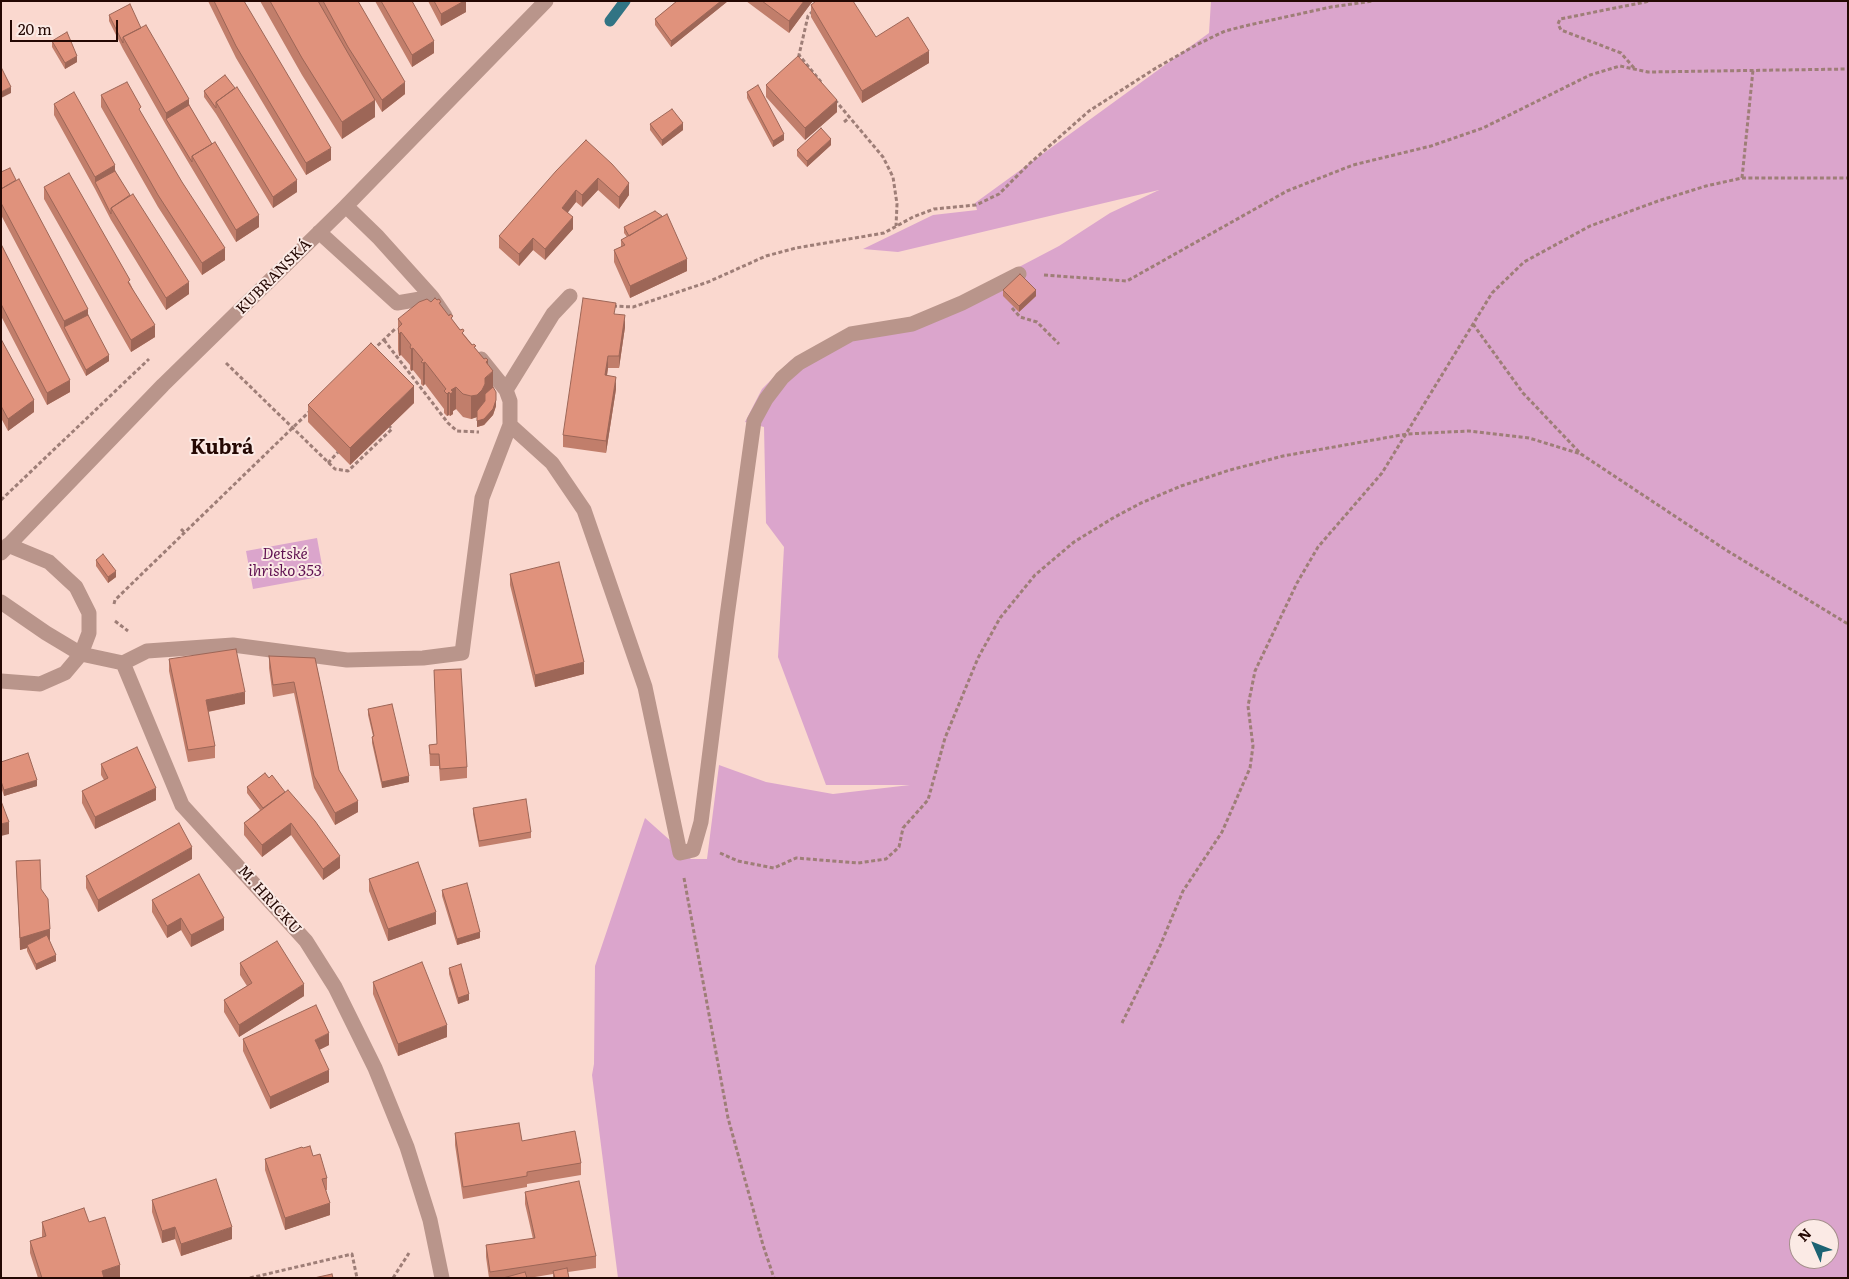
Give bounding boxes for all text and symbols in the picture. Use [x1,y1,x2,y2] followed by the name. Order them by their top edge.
[12,10,120,42] scale bar
[18,17,52,40] text: 20 m
[233,236,315,318] street label: KUBRANSKÁ
[190,436,254,460] district label: Kubrá
[248,546,322,581] park label: Detské ihrisko 353
[233,862,305,938] street label: M. HRICKU
[1789,1219,1839,1269] north arrow
[1793,1223,1815,1245] text: N

